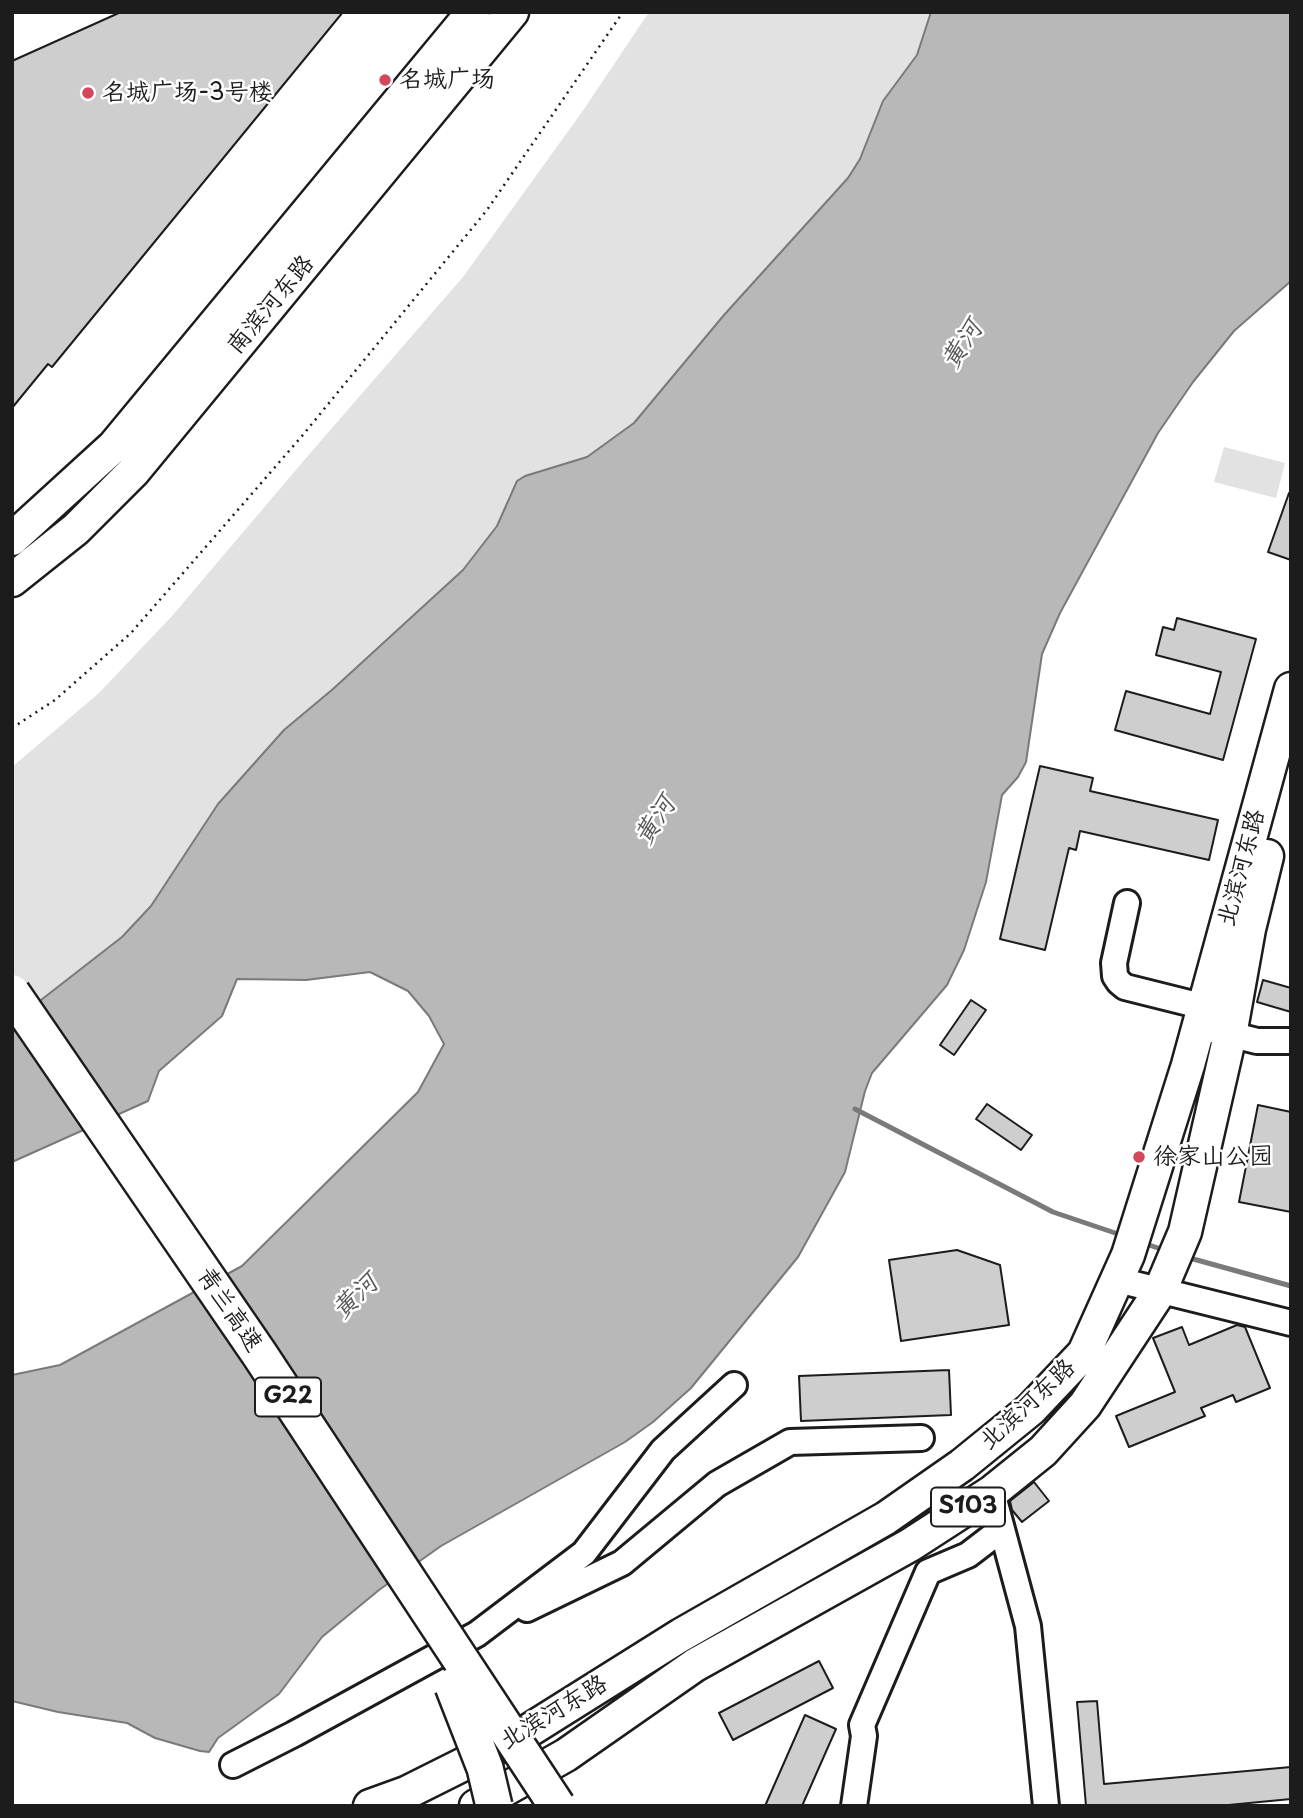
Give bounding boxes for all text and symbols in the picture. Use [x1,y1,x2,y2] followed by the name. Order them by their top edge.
[399,66,495,94] place label: 名城广场
[377,72,393,88] marker: 名城广场
[102,79,273,107] place label: 名城广场-3号楼
[80,85,96,101] marker: 名城广场-3号楼
[221,250,321,360] street label: 南滨河东路
[936,315,990,375] water label: 黄河
[629,791,683,851] water label: 黄河
[1213,806,1271,930] street label: 北滨河东路
[1153,1143,1273,1171] place label: 徐家山公园
[1131,1149,1147,1165] marker: 徐家山公园
[190,1262,268,1358] street label: 青兰高速
[326,1268,386,1326] water label: 黄河
[974,1354,1082,1456] street label: 北滨河东路
[255,1378,321,1416] road number: G22
[931,1488,1005,1526] road number: S103
[495,1670,613,1756] street label: 北滨河东路

